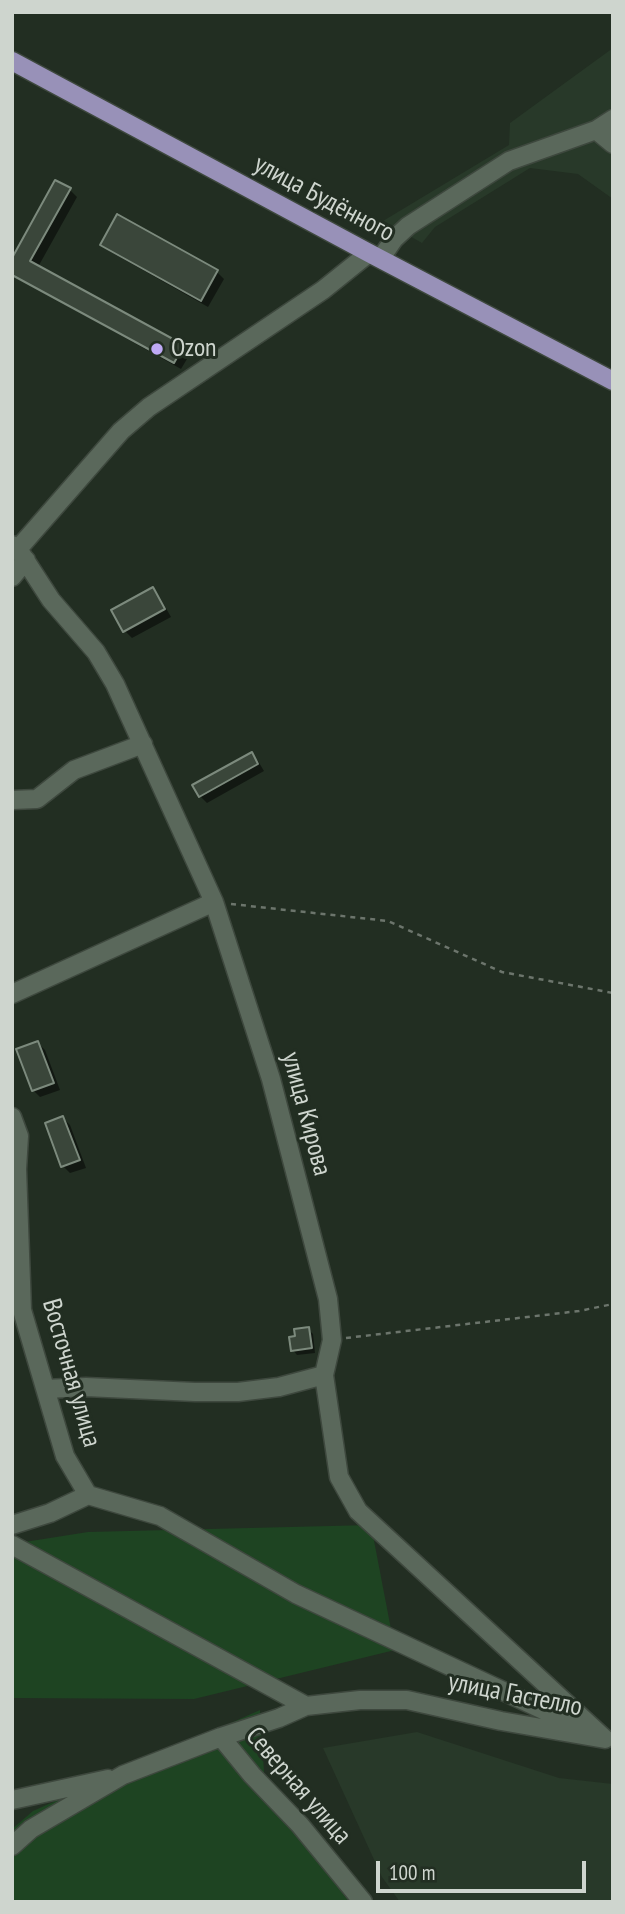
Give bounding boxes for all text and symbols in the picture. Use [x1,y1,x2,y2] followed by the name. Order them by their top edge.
[249,149,399,249] street label: улица Будённого
[171,333,217,365] place label: Ozon
[149,341,165,357] marker: Ozon
[275,1049,337,1179] street label: улица Кирова
[35,1295,107,1451] street label: Восточная улица
[445,1667,585,1723] street label: улица Гастелло
[239,1721,357,1851] street label: Северная улица
[380,1848,590,1892] scale bar
[389,1859,435,1886] text: 100 m

